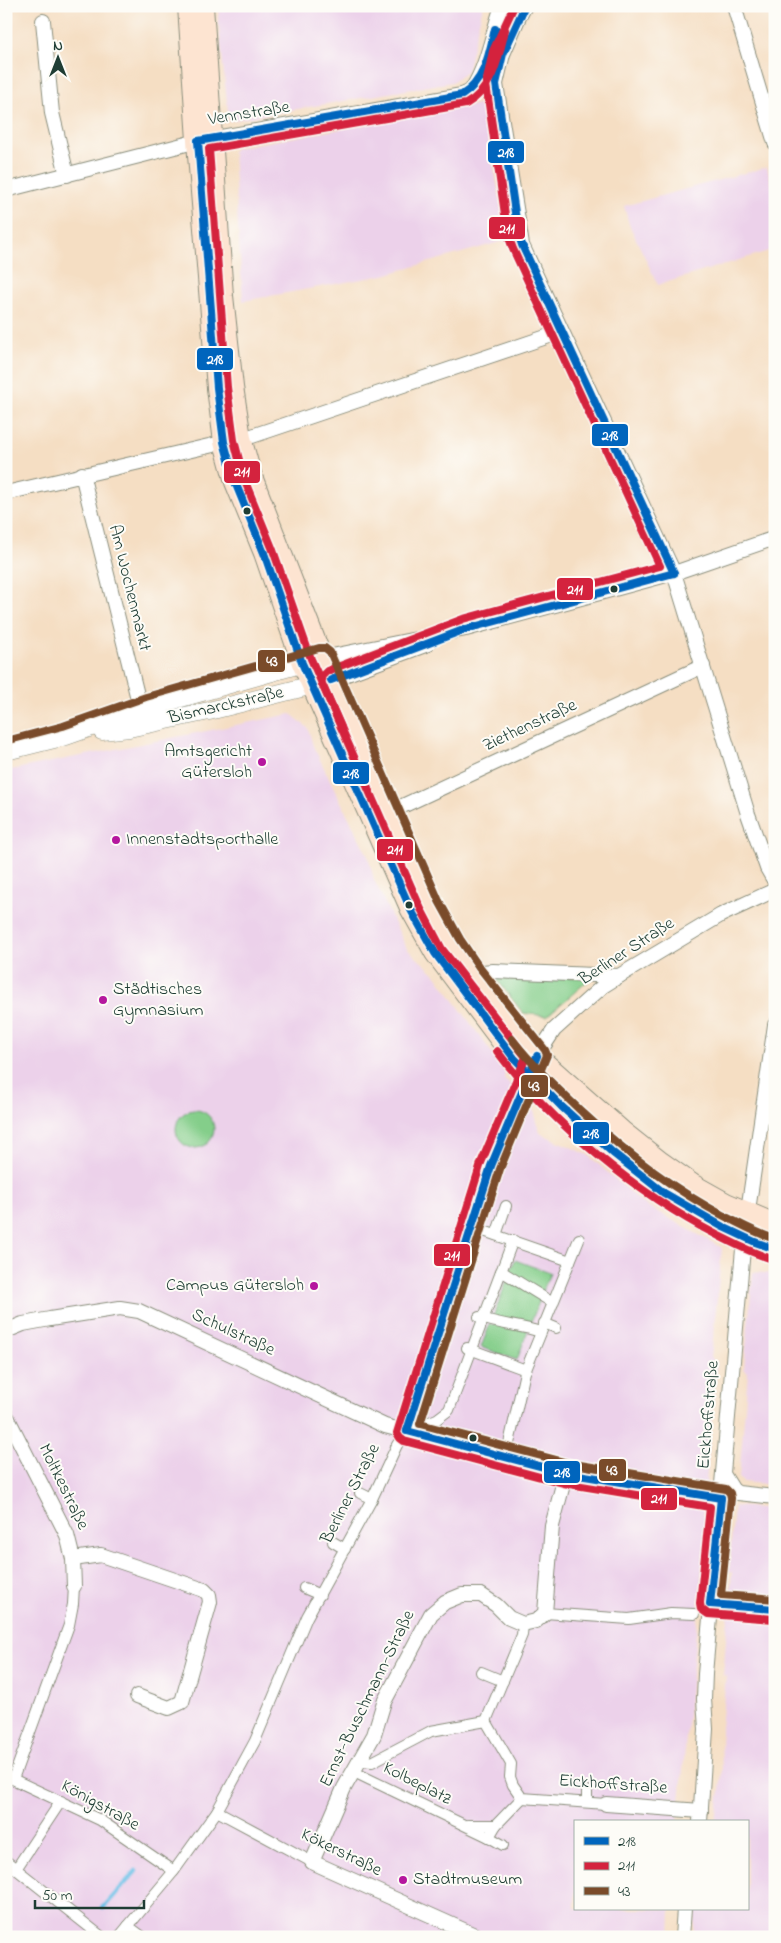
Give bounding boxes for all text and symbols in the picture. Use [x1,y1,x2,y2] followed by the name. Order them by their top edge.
[32,32,82,82] north arrow
[53,36,63,57] text: N
[205,95,293,133] street label: Vennstraße
[487,140,525,164] line badge: 218
[497,143,515,164] text: 218
[488,216,526,240] line badge: 211
[498,219,515,240] text: 211
[196,347,234,371] line badge: 218
[206,350,224,371] text: 218
[591,423,629,447] line badge: 218
[601,426,619,447] text: 218
[223,460,261,484] line badge: 211
[233,462,250,483] text: 211
[242,506,252,516] unlabelled marker
[101,522,157,654] street label: Am Wochenmarkt
[556,577,594,601] line badge: 211
[566,580,583,601] text: 211
[609,584,619,594] unlabelled marker
[257,649,286,673] line badge: 43
[265,652,278,673] text: 43
[165,680,287,732] street label: Bismarckstraße
[479,692,582,759] street label: Ziethenstraße
[164,739,252,786] place label: Amtsgericht Gütersloh
[256,756,268,768] marker: Amtsgericht Gütersloh
[332,761,370,785] line badge: 218
[342,764,360,785] text: 218
[126,827,279,853] place label: Innenstadtsporthalle
[110,834,122,846] marker: Innenstadtsporthalle
[376,838,414,862] line badge: 211
[386,840,403,861] text: 211
[404,900,414,910] unlabelled marker
[573,911,681,993] street label: Berliner Straße
[113,977,203,1024] place label: Städtisches Gymnasium
[97,994,109,1006] marker: Städtisches Gymnasium
[520,1074,549,1098] line badge: 43
[527,1077,540,1098] text: 43
[572,1121,610,1145] line badge: 218
[582,1124,600,1145] text: 218
[433,1243,471,1267] line badge: 211
[443,1246,460,1267] text: 211
[166,1273,304,1299] place label: Campus Gütersloh
[308,1280,320,1292] marker: Campus Gütersloh
[187,1302,280,1364] street label: Schulstraße
[691,1359,727,1470] street label: Eickhoffstraße
[468,1433,478,1443] unlabelled marker
[314,1439,388,1550] street label: Berliner Straße
[31,1440,95,1535] street label: Moltkestraße
[598,1458,627,1482] line badge: 43
[543,1460,581,1484] line badge: 218
[605,1461,618,1482] text: 43
[553,1463,571,1484] text: 218
[640,1487,678,1511] line badge: 211
[650,1489,667,1510] text: 211
[314,1605,423,1792] street label: Ernst-Buschmann-Straße
[378,1756,456,1813] street label: Kolbeplatz
[558,1768,669,1802] street label: Eickhoffstraße
[55,1774,145,1840] street label: Königstraße
[574,1820,748,1910] legend
[296,1822,387,1884] street label: Kökerstraße
[618,1831,636,1853] text: 218
[618,1855,635,1877] text: 211
[413,1867,522,1893] place label: Stadtmuseum
[397,1874,409,1886] marker: Stadtmuseum
[35,1878,144,1910] scale bar
[618,1881,630,1903] text: 43
[42,1885,73,1907] text: 50 m

